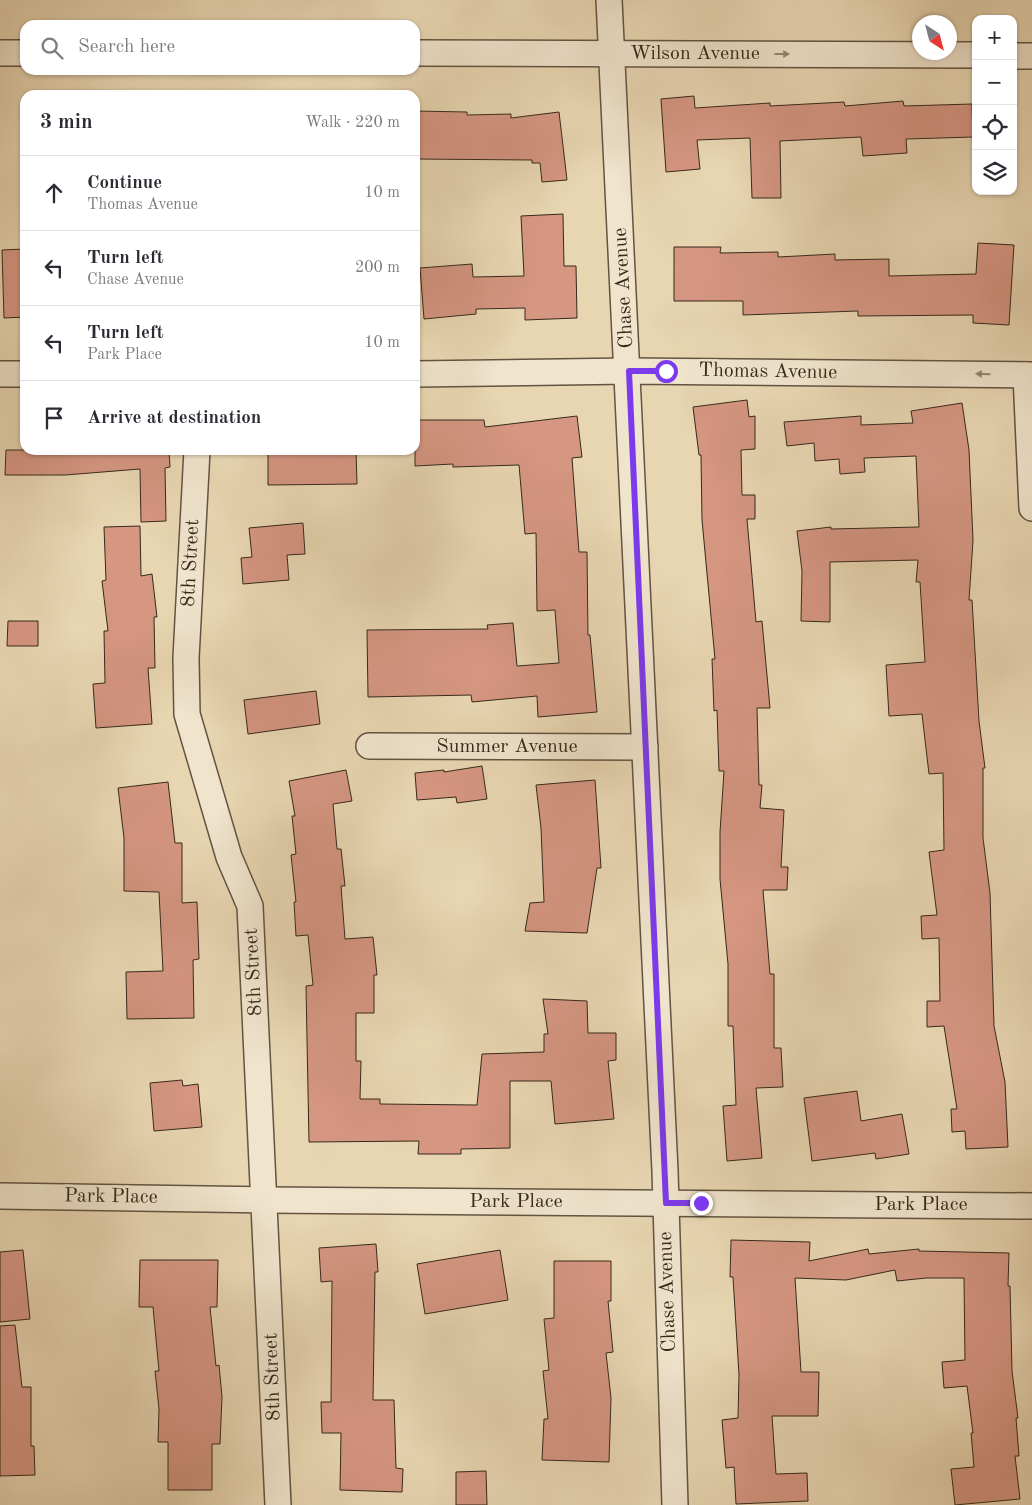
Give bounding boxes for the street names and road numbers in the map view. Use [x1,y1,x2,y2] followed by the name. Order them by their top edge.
[630,44,760,64] street label: Wilson Avenue
[611,227,637,349] street label: Chase Avenue
[699,361,837,383] street label: Thomas Avenue
[179,518,203,608] street label: 8th Street
[436,737,578,757] street label: Summer Avenue
[242,927,266,1017] street label: 8th Street
[64,1186,158,1208] street label: Park Place
[469,1192,563,1212] street label: Park Place
[874,1195,968,1215] street label: Park Place
[656,1231,680,1353] street label: Chase Avenue
[261,1333,285,1421] street label: 8th Street

